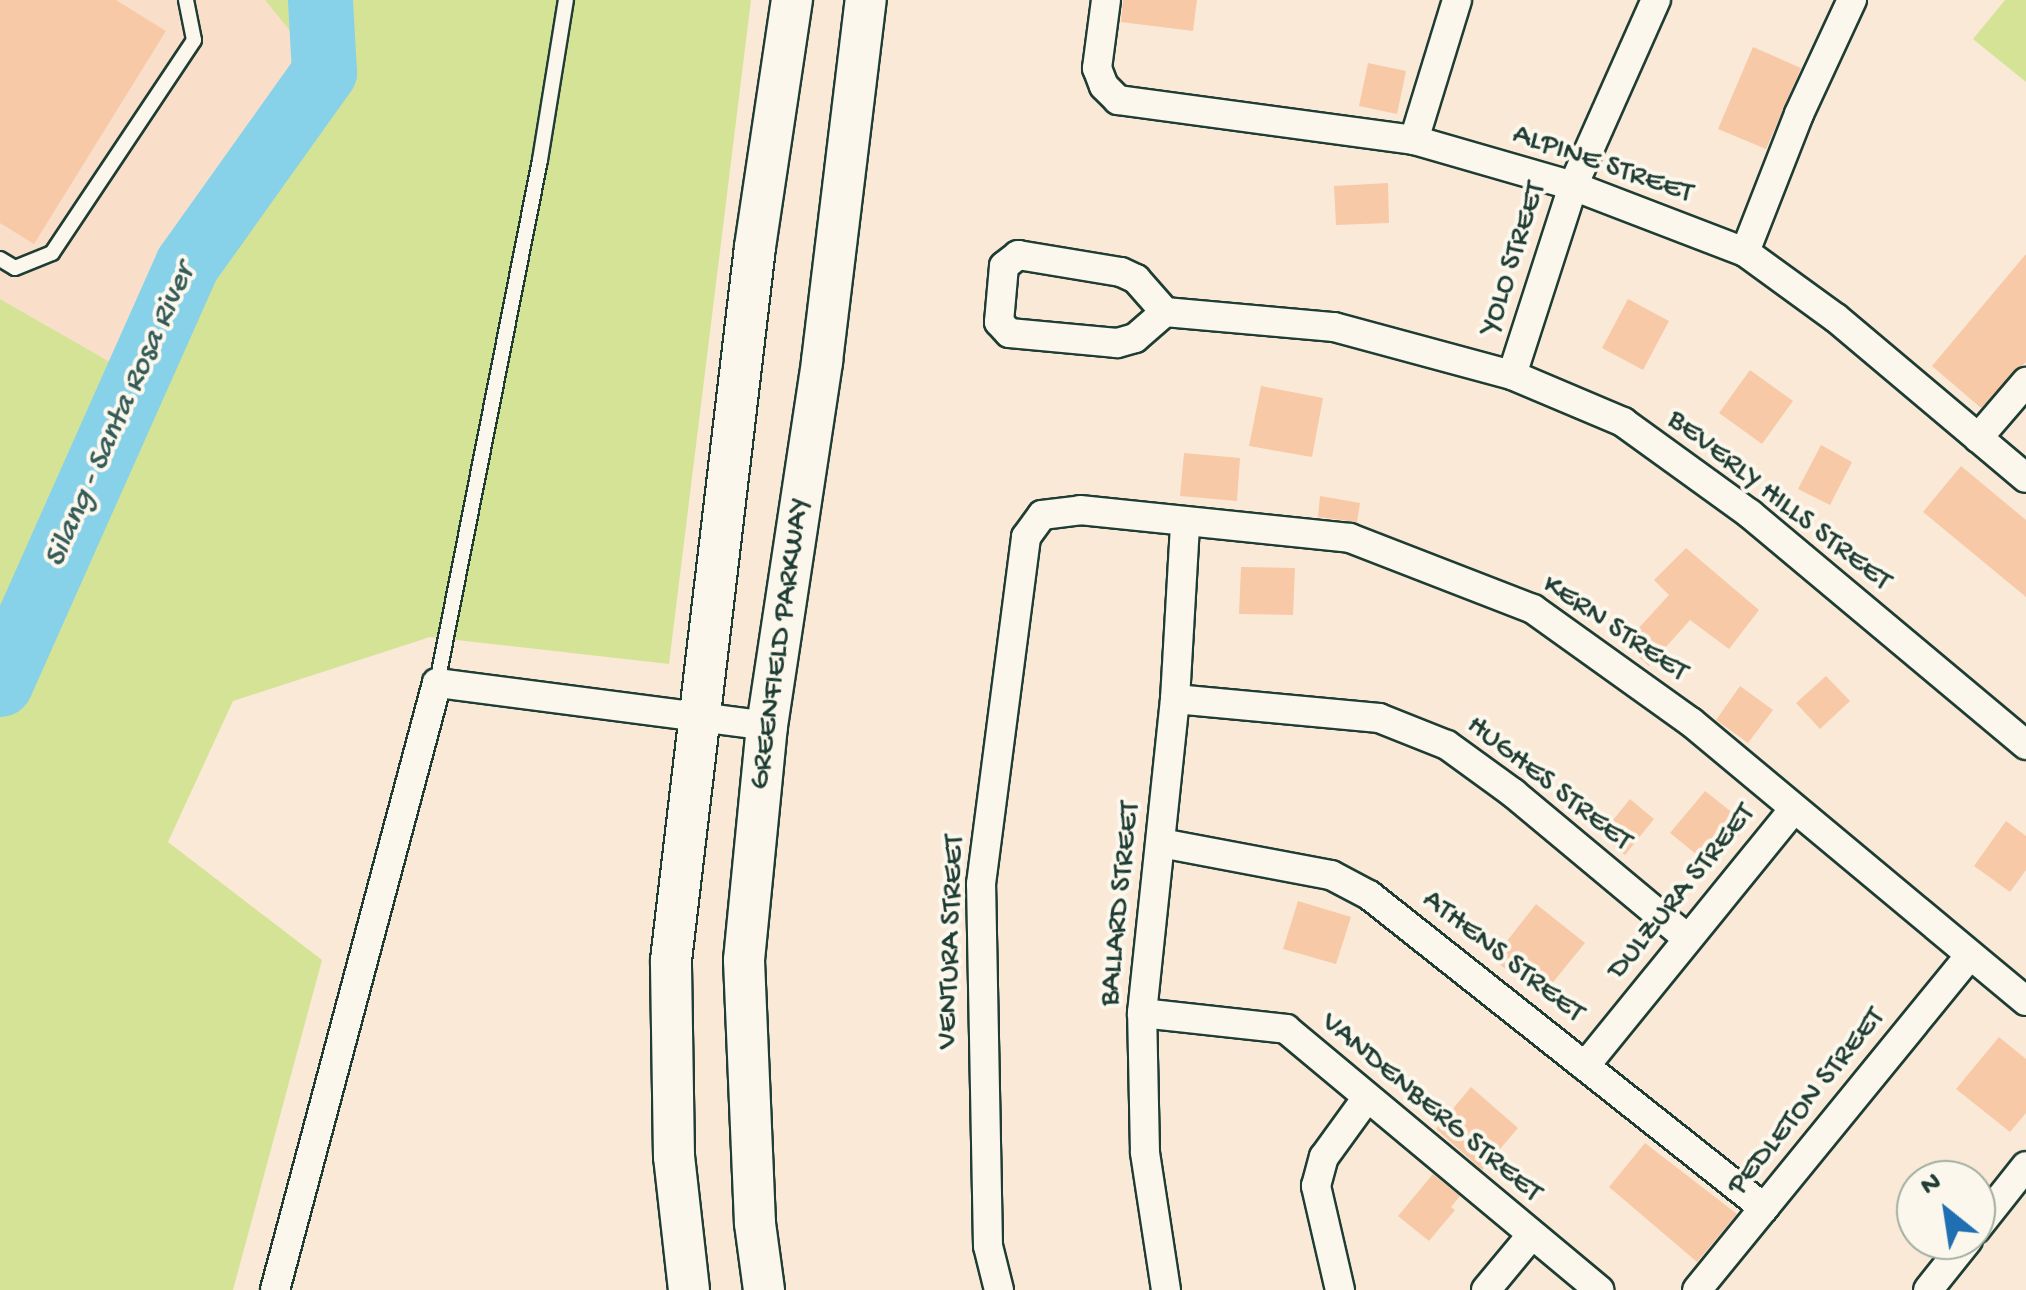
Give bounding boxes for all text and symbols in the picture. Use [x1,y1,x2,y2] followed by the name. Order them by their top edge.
[1507,118,1697,214] street label: ALPINE STREET
[1473,178,1557,340] street label: YOLO STREET
[37,259,205,573] water label: Silang - Santa Rosa River
[1659,403,1897,601] street label: BEVERLY HILLS STREET
[744,496,820,792] street label: GREENFIELD PARKWAY
[1534,568,1694,692] street label: KERN STREET
[1458,709,1638,861] street label: HUGHES STREET
[1601,798,1765,988] street label: DULZURA STREET
[1093,800,1151,1008] street label: BALLARD STREET
[931,834,975,1050] street label: VENTURA STREET
[1414,884,1590,1032] street label: ATHENS STREET
[1721,1002,1895,1204] street label: PEDLETON STREET
[1312,1006,1548,1212] street label: VANDENBERG STREET
[1896,1160,1996,1260] north arrow
[1916,1166,1948,1204] text: N

